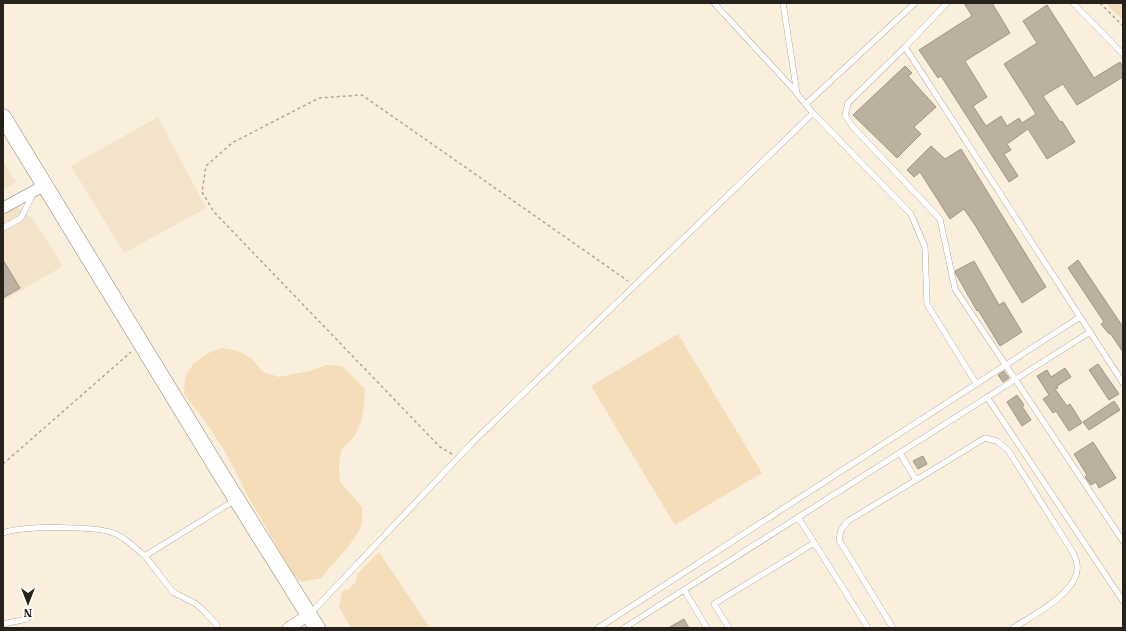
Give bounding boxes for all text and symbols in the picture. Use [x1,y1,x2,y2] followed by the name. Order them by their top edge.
[8,583,48,623] north arrow
[23,606,32,620] text: N

